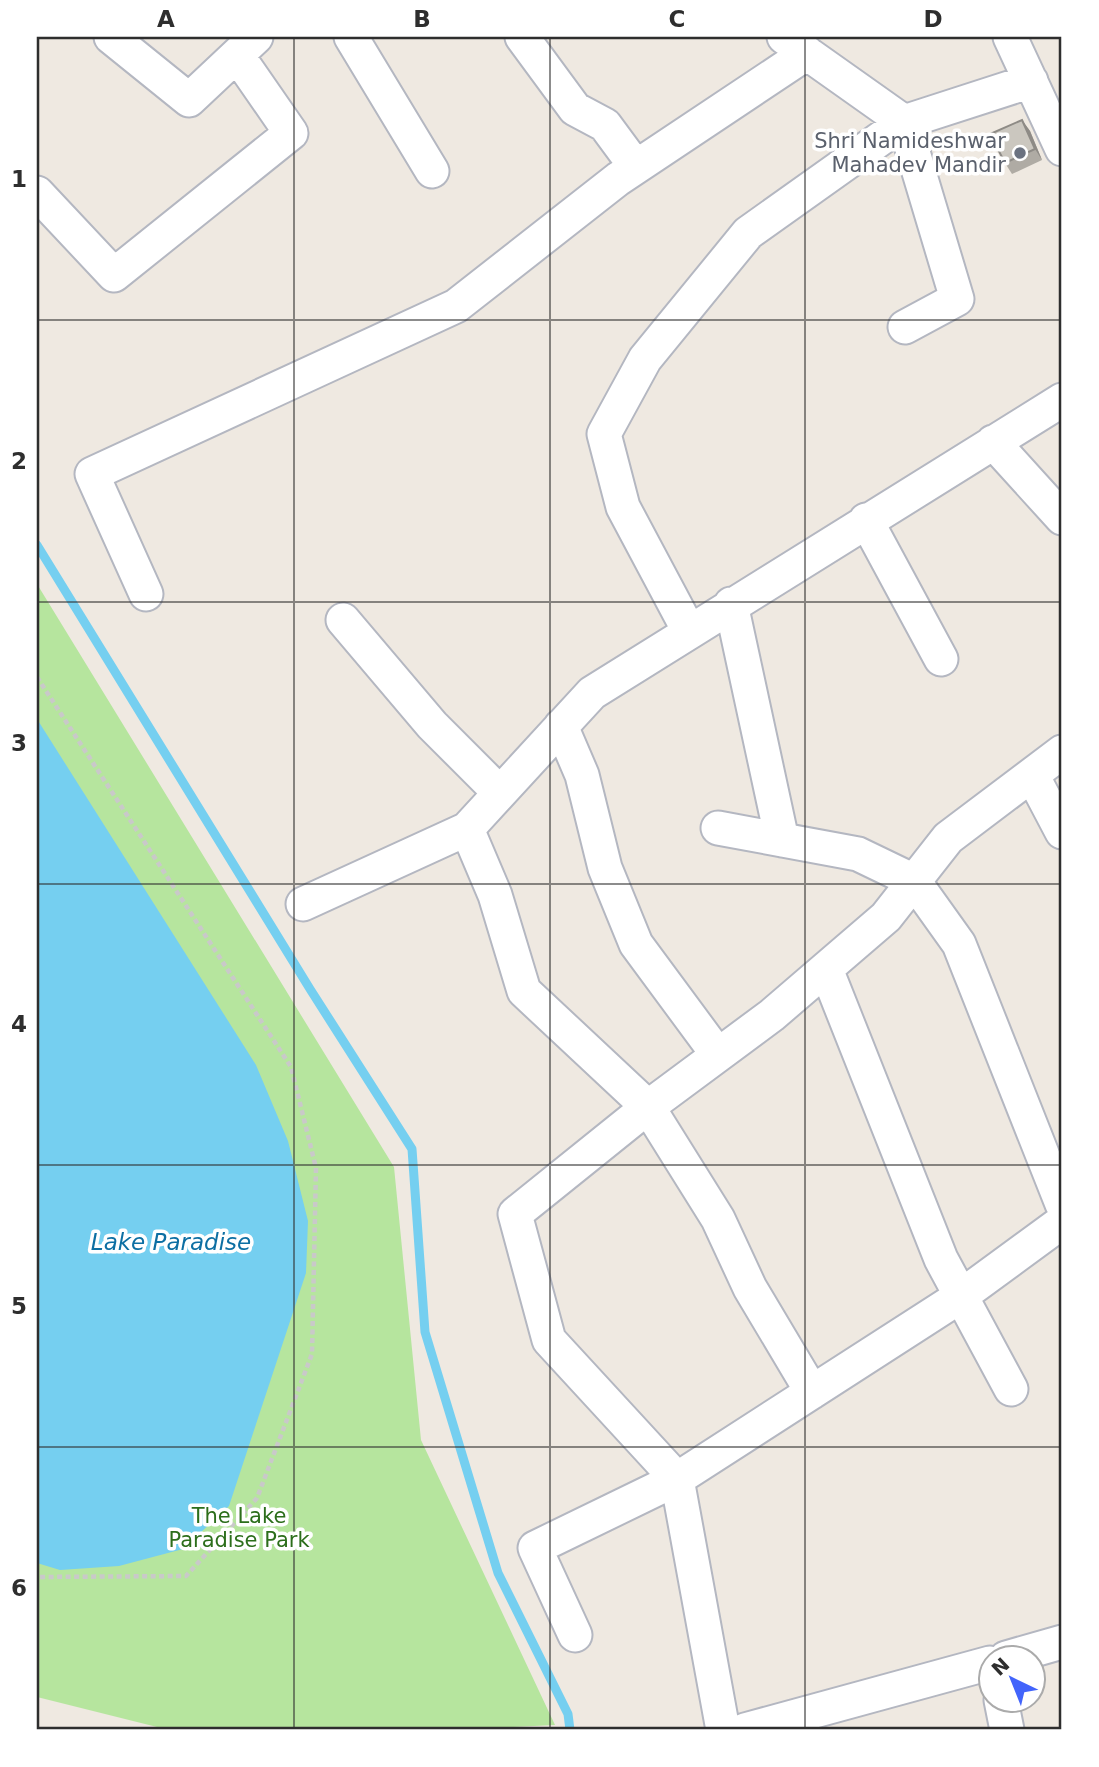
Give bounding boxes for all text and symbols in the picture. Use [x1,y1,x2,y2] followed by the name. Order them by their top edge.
[157,6,175,32] text: A
[413,6,431,32] text: B
[669,6,685,32] text: C
[923,6,943,32] text: D
[814,129,1006,177] place label: Shri Namideshwar Mahadev Mandir
[1012,145,1028,161] marker: Shri Namideshwar Mahadev Mandir
[11,166,27,192] text: 1
[11,448,27,474] text: 2
[11,730,27,756] text: 3
[11,1011,27,1037] text: 4
[91,1229,251,1255] water label: Lake Paradise
[11,1293,27,1319] text: 5
[168,1504,310,1552] park label: The Lake Paradise Park
[11,1575,27,1601] text: 6
[976,1644,1046,1714] north arrow
[987,1653,1014,1680] text: N

